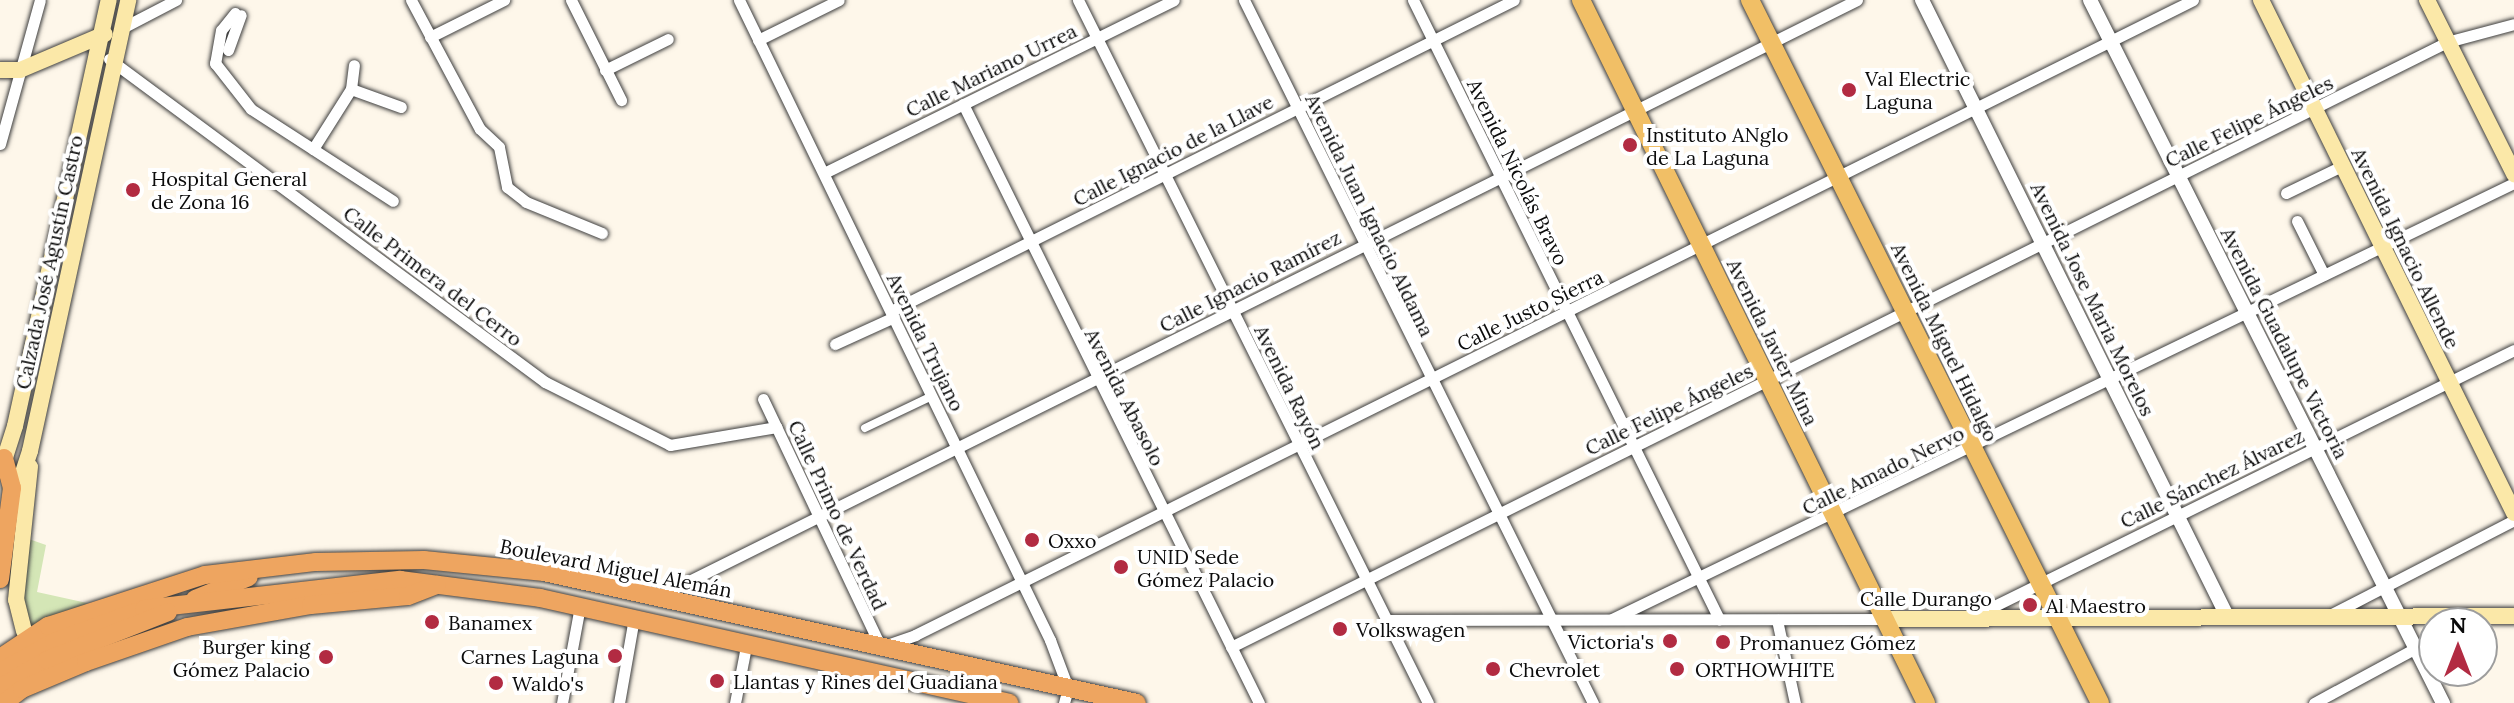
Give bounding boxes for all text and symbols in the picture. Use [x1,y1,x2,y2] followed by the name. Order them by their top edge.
[902,18,1080,122] street label: Calle Mariano Urrea
[1865,66,1970,113] place label: Val Electric Laguna
[2161,70,2337,172] street label: Calle Felipe Ángeles
[1462,75,1574,269] street label: Avenida Nicolás Bravo
[1840,81,1858,99] marker: Val Electric Laguna
[1069,89,1277,211] street label: Calle Ignacio de la Llave
[1301,90,1439,340] street label: Avenida Juan Ignacio Aldama
[1646,122,1788,169] place label: Instituto ANglo de La Laguna
[10,133,88,391] street label: Calzada José Agustín Castro
[1621,136,1639,154] marker: Instituto ANglo de La Laguna
[2347,144,2465,352] street label: Avenida Ignacio Allende
[151,166,307,213] place label: Hospital General de Zona 16
[2026,178,2160,420] street label: Avenida Jose Maria Morelos
[122,179,144,201] marker: Hospital General de Zona 16
[339,201,527,351] street label: Calle Primera del Cerro
[2216,223,2354,463] street label: Avenida Guadalupe Victoria
[1155,225,1345,337] street label: Calle Ignacio Ramírez
[1886,239,2004,445] street label: Avenida Miguel Hidalgo
[1722,255,1824,429] street label: Avenida Javier Mina
[1453,264,1607,356] street label: Calle Justo Sierra
[882,269,970,415] street label: Avenida Trujano
[1250,321,1330,453] street label: Avenida Rayón
[1080,324,1170,470] street label: Avenida Abasolo
[1581,358,1757,460] street label: Calle Felipe Ángeles
[783,416,893,614] street label: Calle Primo de Verdad
[1798,420,1968,520] street label: Calle Amado Nervo
[2116,423,2308,533] street label: Calle Sánchez Álvarez
[1048,528,1097,552] place label: Oxxo
[1023,531,1041,549] marker: Oxxo
[498,534,734,602] street label: Boulevard Miguel Alemán
[1137,544,1274,591] place label: UNID Sede Gómez Palacio
[1112,558,1130,576] marker: UNID Sede Gómez Palacio
[1860,586,1992,610] street label: Calle Durango
[2046,593,2146,617] place label: Al Maestro
[2021,596,2039,614] marker: Al Maestro
[2418,607,2498,687] north arrow
[448,610,532,634] place label: Banamex
[2449,611,2467,639] text: N
[423,613,441,631] marker: Banamex
[1356,617,1465,641] place label: Volkswagen
[1331,620,1349,638] marker: Volkswagen
[1568,629,1654,653] place label: Victoria's
[1739,630,1916,654] place label: Promanuez Gómez
[1661,632,1679,650] marker: Victoria's
[1714,633,1732,651] marker: Promanuez Gómez
[173,634,310,681] place label: Burger king Gómez Palacio
[461,644,599,668] place label: Carnes Laguna
[606,647,624,665] marker: Carnes Laguna
[317,648,335,666] marker: Burger king Gómez Palacio
[1509,657,1600,681] place label: Chevrolet
[1695,657,1834,681] place label: ORTHOWHITE
[1666,658,1688,680] marker: ORTHOWHITE
[1484,660,1502,678] marker: Chevrolet
[733,669,998,693] place label: Llantas y Rines del Guadiana
[512,671,584,695] place label: Waldo's
[708,672,726,690] marker: Llantas y Rines del Guadiana
[487,674,505,692] marker: Waldo's

